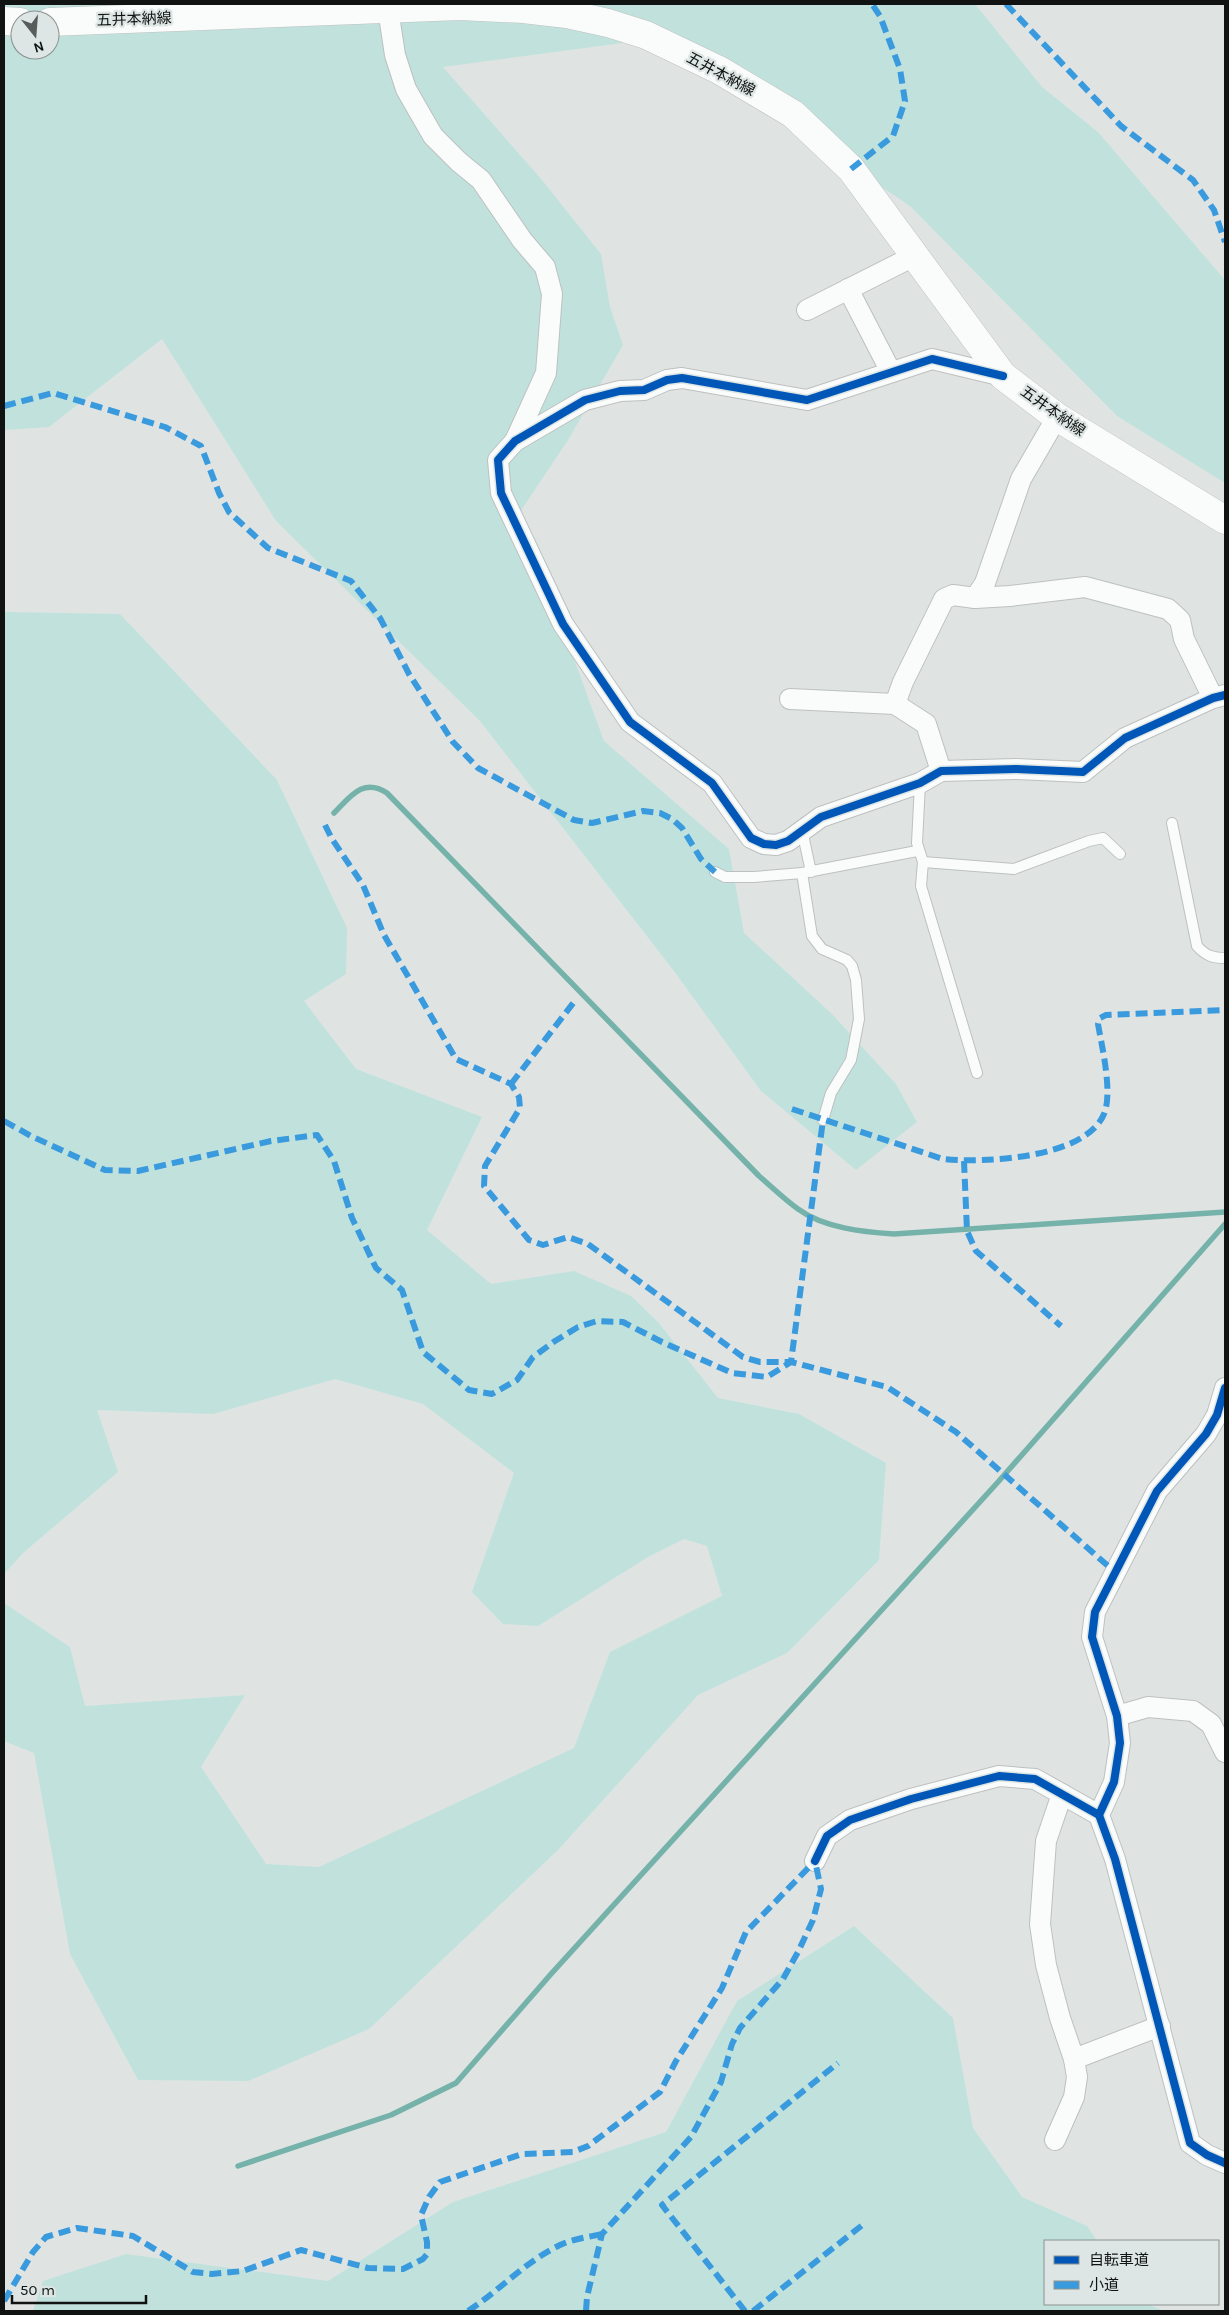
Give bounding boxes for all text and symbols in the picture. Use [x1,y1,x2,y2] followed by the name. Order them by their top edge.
[96,9,172,29] street label: 五井本納線
[10,10,60,60] north arrow
[31,37,46,57] text: N
[684,48,758,100] street label: 五井本納線
[1017,382,1089,440] street label: 五井本納線
[1044,2240,1219,2305] legend
[1089,2251,1149,2269] text: 自転車道
[12,2272,146,2304] scale bar
[1089,2276,1119,2294] text: 小道
[20,2281,55,2299] text: 50 m

